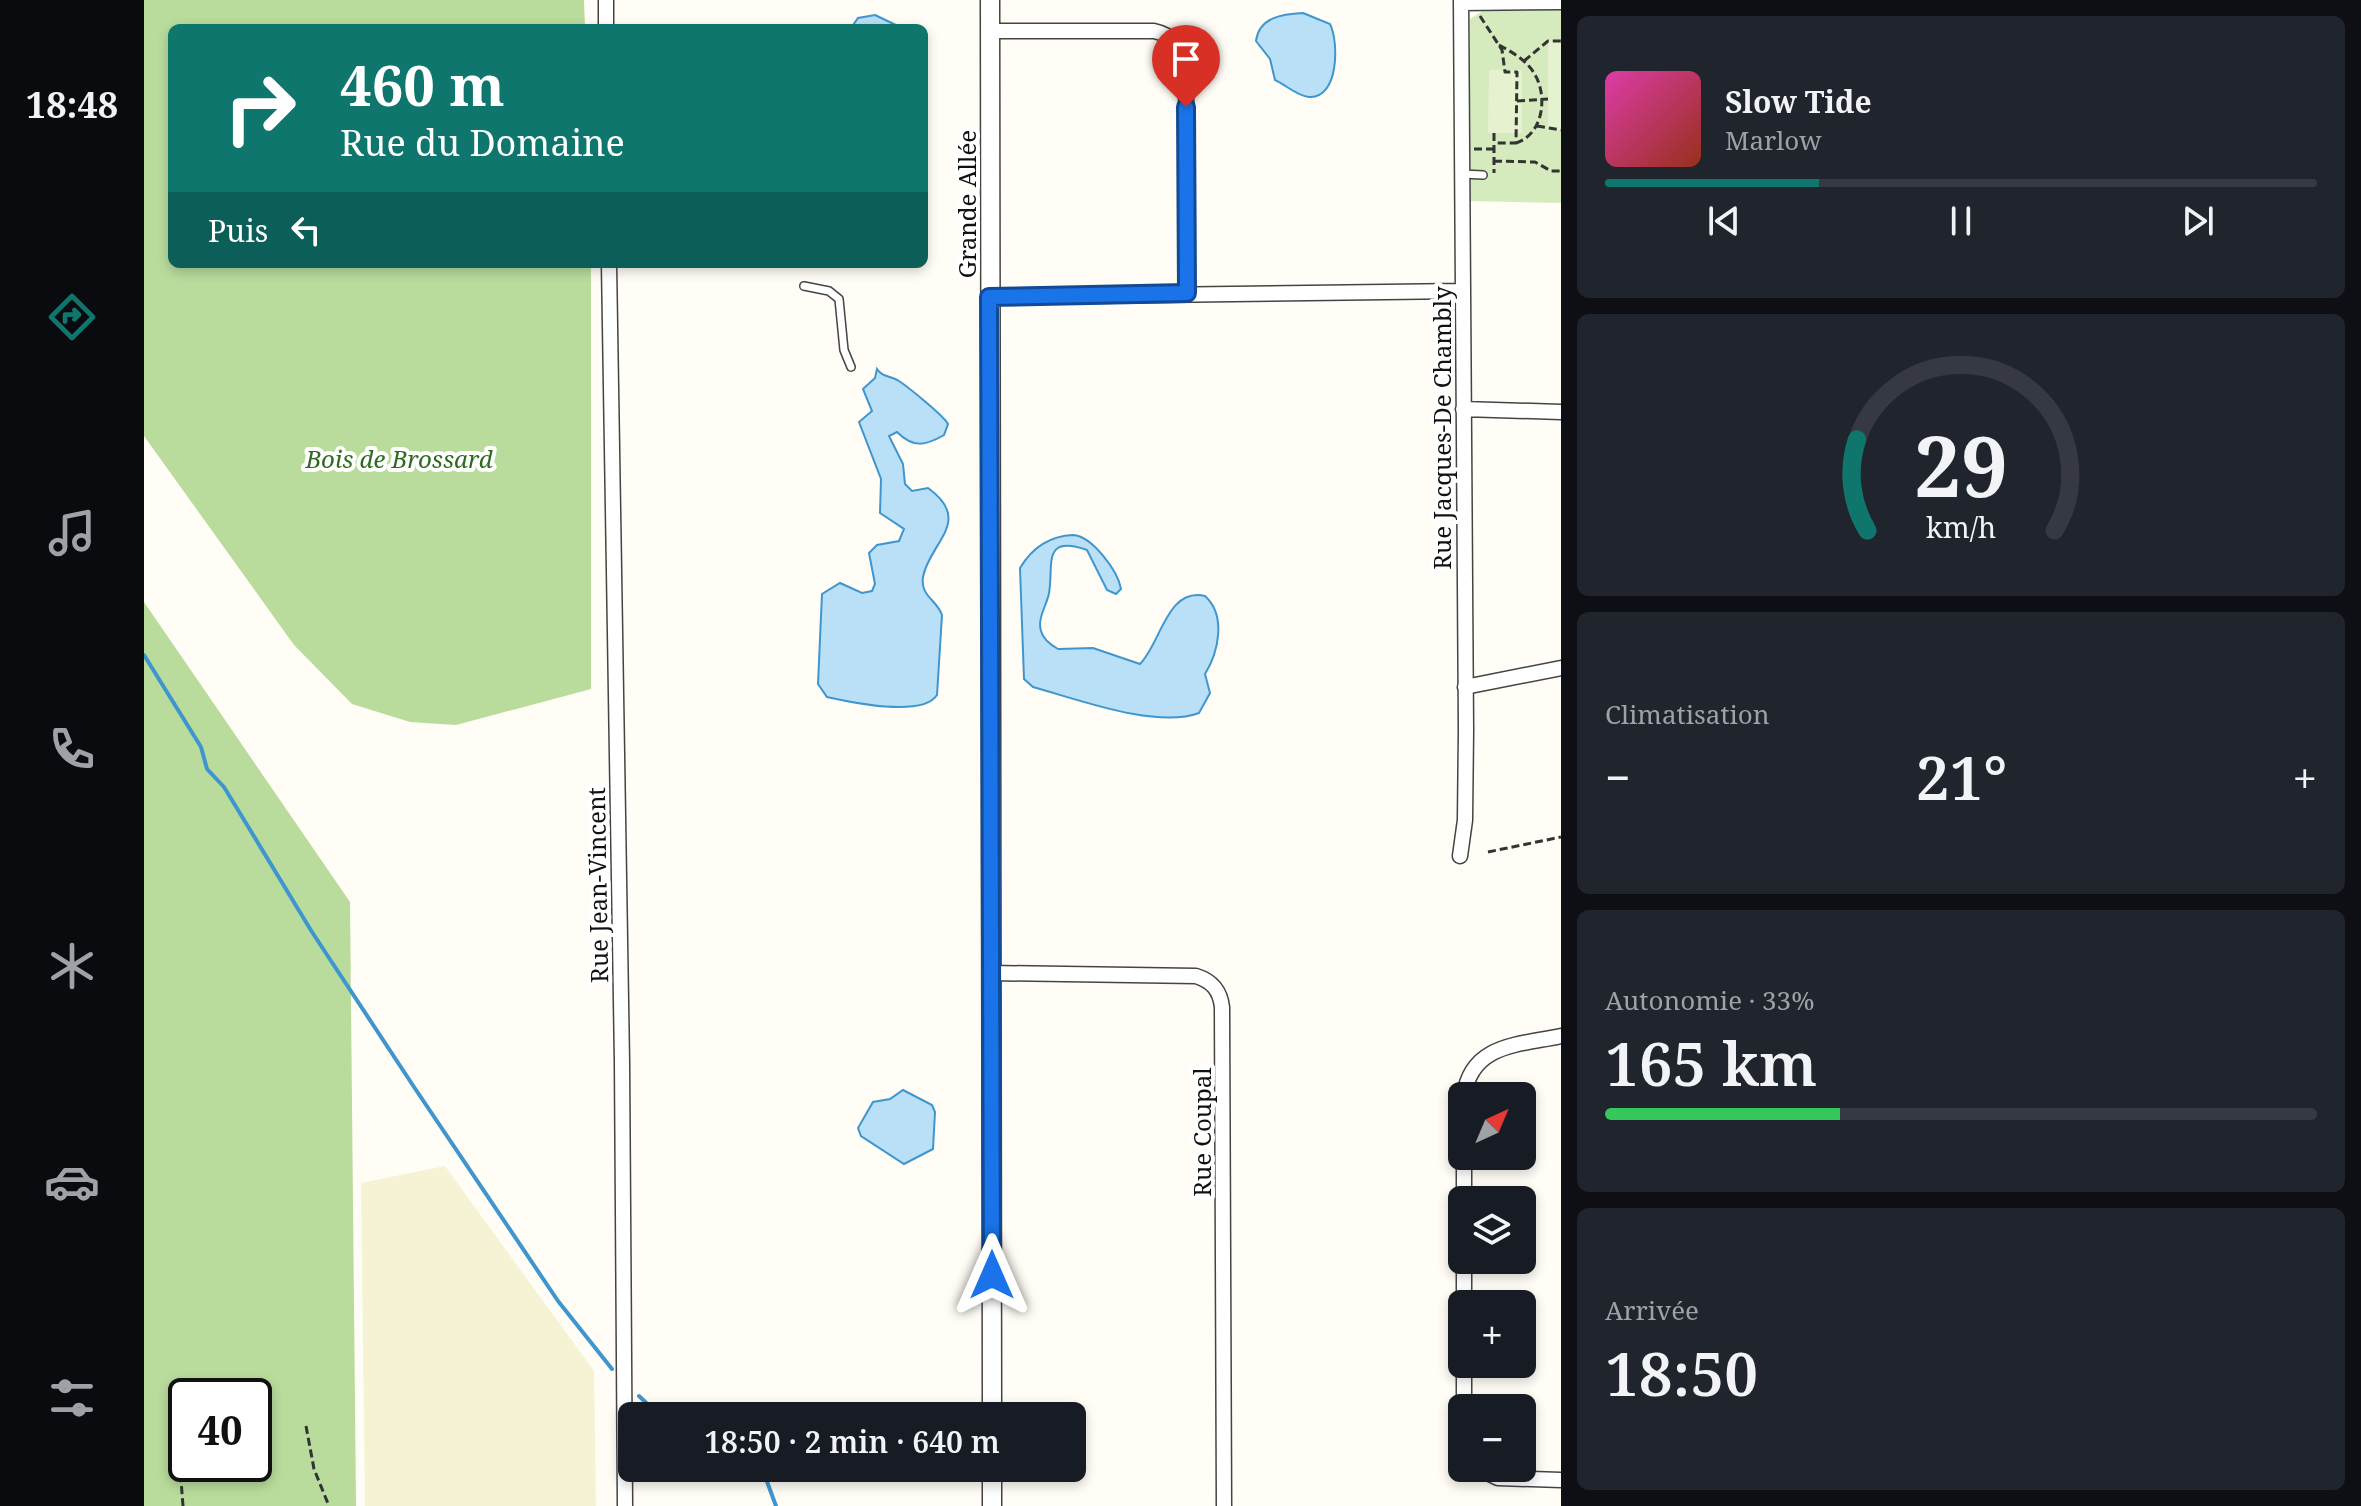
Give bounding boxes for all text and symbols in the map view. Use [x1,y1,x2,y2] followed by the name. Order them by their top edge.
[1152,25,1220,107] pin
[1164,37,1208,81] icon: arrive
[340,46,505,122] text: 460 m
[208,56,312,160] icon: right
[26,80,118,129] text: 18:48
[1725,81,1872,122] text: Slow Tide
[340,118,625,167] text: Rue du Domaine
[1725,122,1822,158] text: Marlow
[950,130,983,278] street label: Grande Allée
[1702,199,1746,243] icon: previous
[1939,199,1983,243] icon: pause
[2176,199,2220,243] icon: next
[284,208,328,252] icon: left
[208,210,268,251] text: Puis
[1425,286,1458,570] street label: Rue Jacques-De Chambly
[44,289,100,345] icon: directions
[1914,408,2008,521] text: 29
[304,442,493,475] park label: Bois de Brossard
[44,505,100,561] icon: music
[1926,507,1996,546] text: km/h
[1605,696,1770,732] text: Climatisation
[44,721,100,777] icon: phone
[1916,736,2007,818] text: 21°
[1605,747,1630,807] text: −
[2292,747,2317,807] text: +
[579,787,615,983] street label: Rue Jean-Vincent
[44,938,100,994] icon: climate
[1605,982,1814,1018] text: Autonomie · 33%
[1605,1022,1817,1104] text: 165 km
[1185,1067,1218,1197] street label: Rue Coupal
[1448,1082,1536,1170] north arrow
[1448,1082,1536,1482] map controls
[44,1154,100,1210] icon: car
[1448,1186,1536,1274] button: layers
[950,1233,1034,1317] position arrow
[1448,1290,1536,1378] button: +
[1605,1292,1699,1328] text: Arrivée
[1605,1332,1758,1414] text: 18:50
[44,1370,100,1426] icon: filters
[168,1378,272,1482] speed limit sign: 40
[1448,1394,1536,1482] button: −
[704,1421,1000,1462] text: 18:50 · 2 min · 640 m

